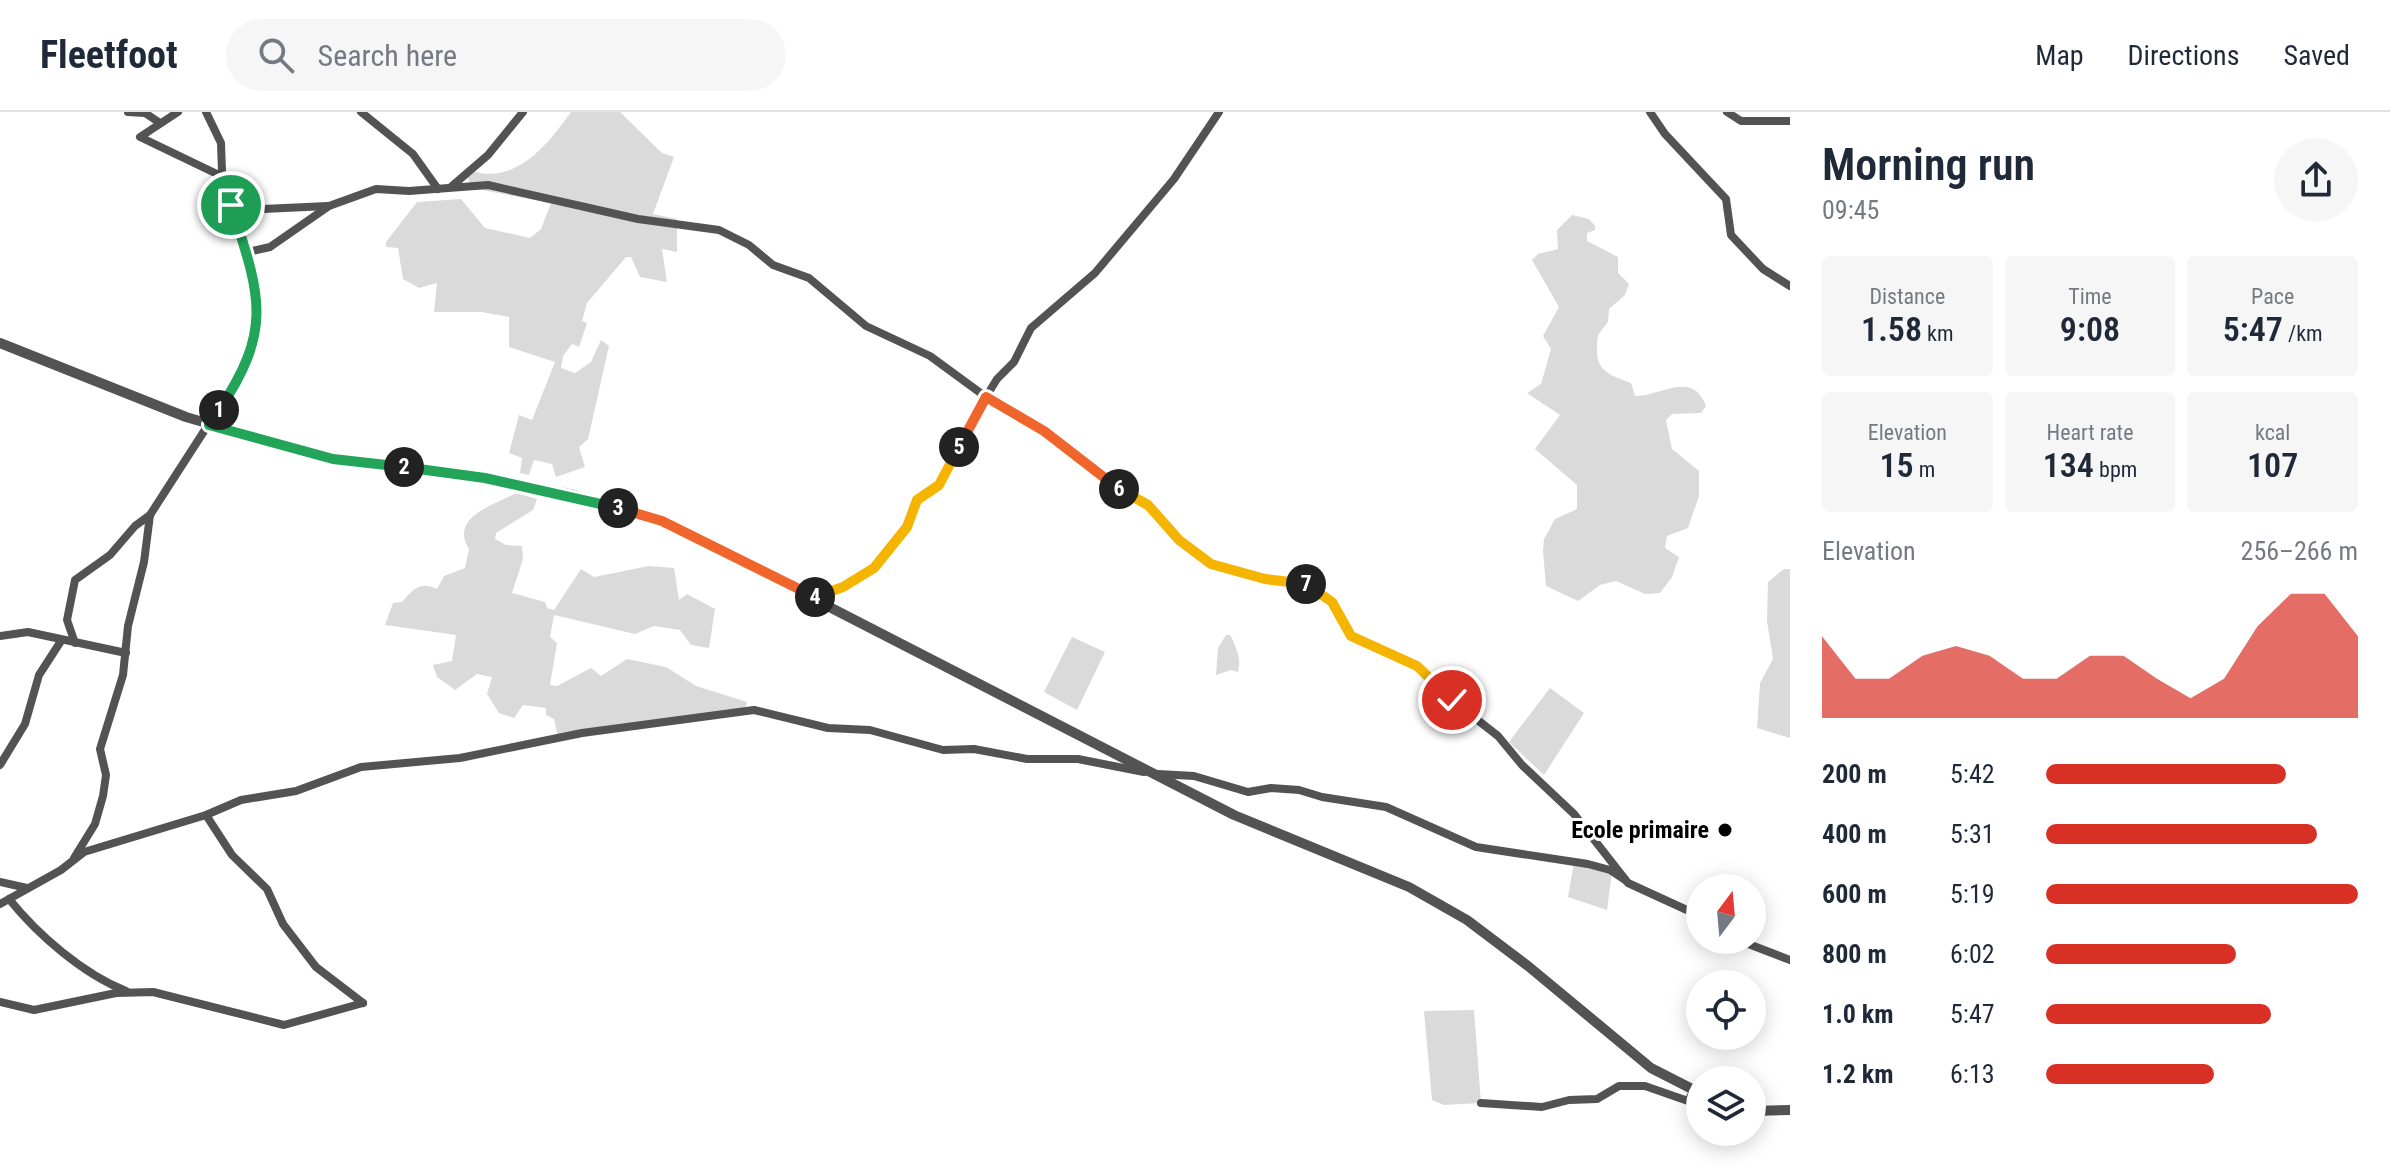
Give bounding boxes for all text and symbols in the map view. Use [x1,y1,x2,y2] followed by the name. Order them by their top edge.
[226,19,786,91] search box
[40,33,178,77] text: Fleetfoot
[254,33,298,77] icon: search
[318,38,457,73] text: Search here
[2035,39,2084,72] text: Map
[2128,39,2239,72] text: Directions
[2283,39,2350,72] text: Saved
[2274,138,2358,222] button: share
[1822,139,2035,191] text: Morning run
[197,171,265,239] pin
[209,183,253,227] icon: arrive
[1822,195,1879,225] text: 09:45
[1869,284,1945,309] text: Distance
[2068,284,2112,309] text: Time
[2251,284,2294,309] text: Pace
[1861,309,1922,349] text: 1.58
[2060,309,2120,349] text: 9:08
[2223,309,2283,349] text: 5:47
[1922,321,1954,346] text: km
[2283,321,2323,346] text: /km
[199,390,239,430] pin: 1
[213,397,225,422] text: 1
[1868,420,1947,445] text: Elevation
[2047,420,2133,445] text: Heart rate
[2255,420,2290,445] text: kcal
[939,427,979,467] pin: 5
[953,434,965,459] text: 5
[1879,445,1914,485] text: 15
[2043,445,2094,485] text: 134
[2247,445,2298,485] text: 107
[384,447,424,487] pin: 2
[398,454,410,479] text: 2
[1914,457,1935,482] text: m
[2094,457,2137,482] text: bpm
[1099,469,1139,509] pin: 6
[1113,476,1125,501] text: 6
[598,488,638,528] pin: 3
[612,495,624,520] text: 3
[1822,536,1916,566] text: Elevation
[2241,536,2358,566] text: 256–266 m
[1286,564,1326,604] pin: 7
[1300,571,1312,596] text: 7
[795,577,835,617] pin: 4
[809,584,821,609] text: 4
[1418,666,1486,734] pin
[1430,678,1474,722] icon: check
[1822,759,1887,789] text: 200 m
[1950,759,1995,789] text: 5:42
[1571,816,1709,844] place label: Ecole primaire
[1822,819,1887,849] text: 400 m
[1950,819,1995,849] text: 5:31
[1716,821,1734,839] marker: Ecole primaire
[1686,874,1766,954] north arrow
[1686,874,1766,1146] map controls
[1822,879,1887,909] text: 600 m
[1950,879,1995,909] text: 5:19
[1822,939,1887,969] text: 800 m
[1950,939,1995,969] text: 6:02
[1686,970,1766,1050] button: locate
[1822,999,1894,1029] text: 1.0 km
[1950,999,1995,1029] text: 5:47
[1822,1059,1894,1089] text: 1.2 km
[1950,1059,1995,1089] text: 6:13
[1686,1066,1766,1146] button: layers

